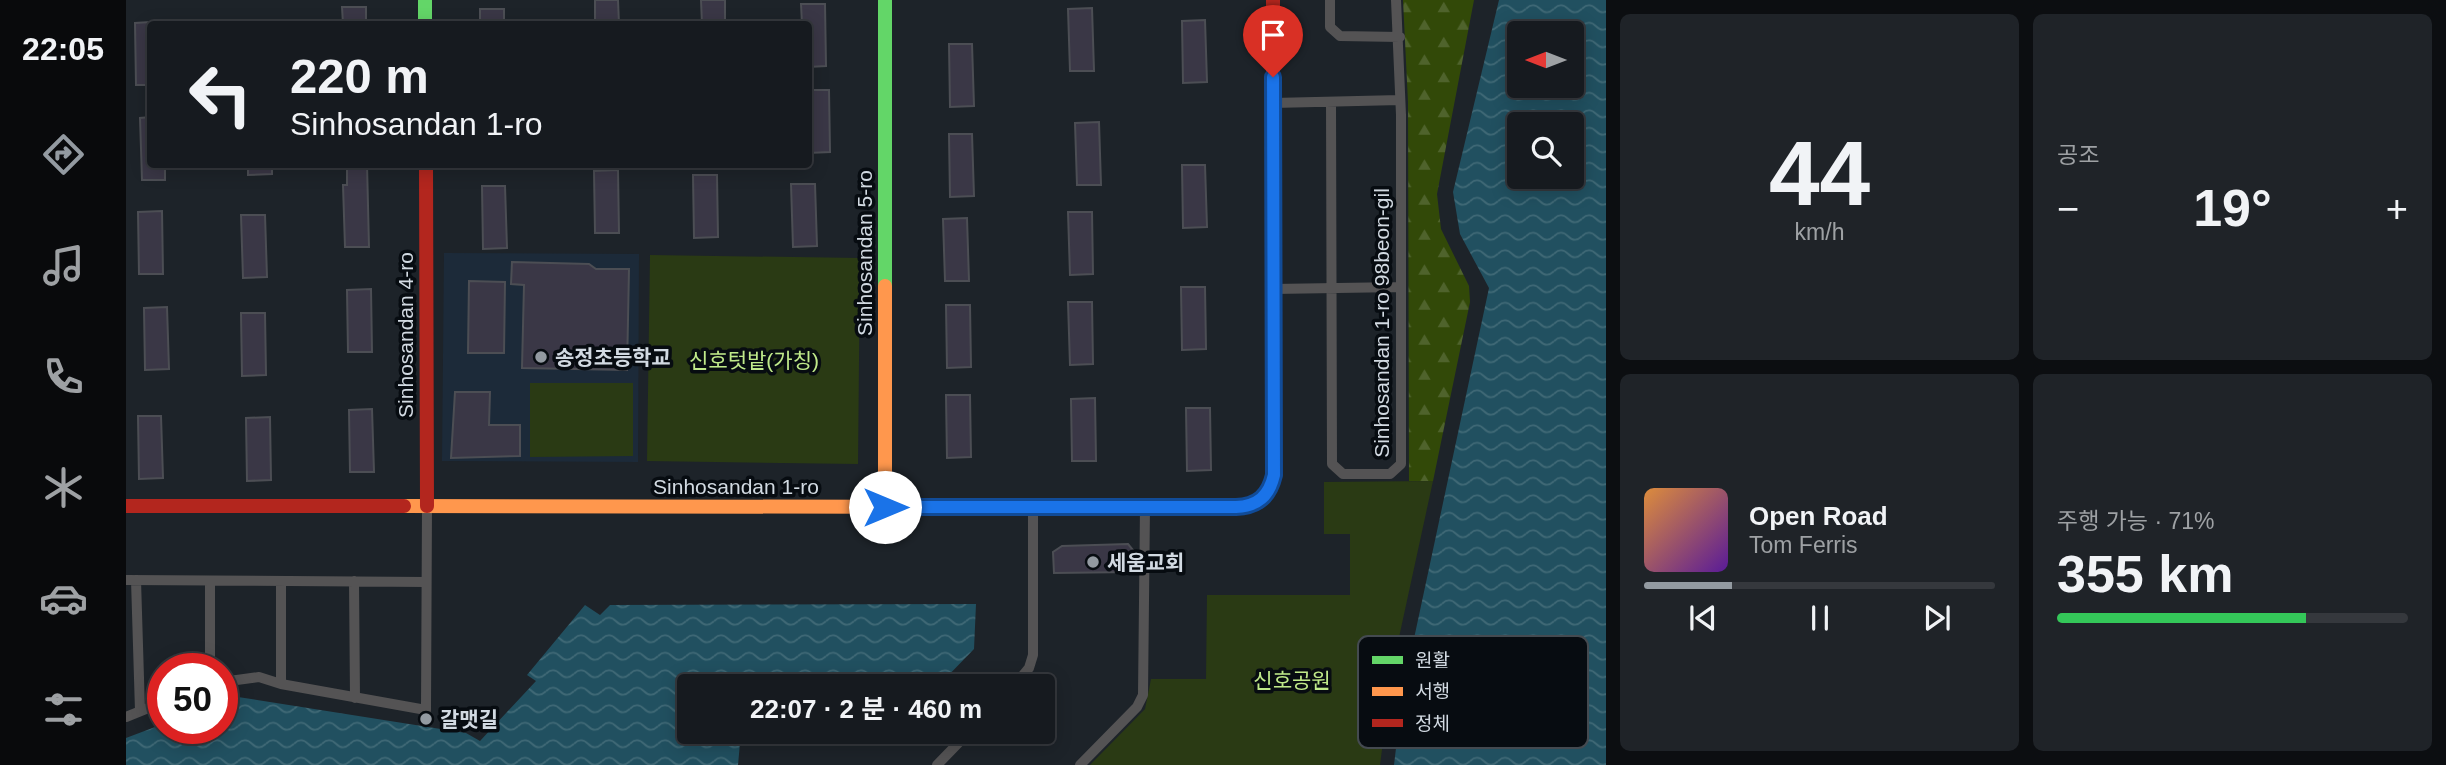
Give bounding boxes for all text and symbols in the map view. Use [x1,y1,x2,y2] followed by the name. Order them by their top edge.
[1243,5,1303,77] pin
[1254,16,1292,54] icon: arrive
[1507,21,1584,98] north arrow
[1507,21,1584,189] map controls
[22,31,104,67] text: 22:05
[175,49,266,140] icon: left
[290,49,429,103] text: 220 m
[290,106,543,142] text: Sinhosandan 1-ro
[1507,112,1584,189] button: search
[1769,123,1870,224] text: 44
[39,130,88,179] icon: directions
[2057,142,2099,168] text: 공조
[853,170,876,336] street label: Sinhosandan 5-ro
[2193,179,2272,237] text: 19°
[1370,188,1393,458] street label: Sinhosandan 1-ro 98beon-gil
[2057,188,2079,230] text: −
[2386,188,2408,230] text: +
[1795,219,1844,245] text: km/h
[39,241,88,290] icon: music
[394,252,417,418] street label: Sinhosandan 4-ro
[555,346,671,369] place label: 송정초등학교
[533,349,549,365] marker: 송정초등학교
[689,349,819,372] park label: 신호텃밭(가칭)
[39,352,88,401] icon: phone
[39,463,88,512] icon: climate
[848,470,922,544] position arrow
[653,475,819,498] street label: Sinhosandan 1-ro
[1749,501,1888,531] text: Open Road
[2057,508,2215,534] text: 주행 가능 · 71%
[1749,532,1858,558] text: Tom Ferris
[2057,545,2233,603] text: 355 km
[1107,551,1184,574] place label: 세움교회
[1085,554,1101,570] marker: 세움교회
[39,574,88,623] icon: car
[1684,599,1722,637] icon: previous
[1801,599,1839,637] icon: pause
[1918,599,1956,637] icon: next
[1358,636,1588,748] legend
[1415,650,1450,671] text: 원활
[147,653,238,744] speed limit sign: 50
[1253,669,1331,692] park label: 신호공원
[1415,681,1450,702] text: 서행
[39,685,88,734] icon: filters
[750,694,982,724] text: 22:07 · 2 분 · 460 m
[440,708,498,731] place label: 갈맷길
[418,711,434,727] marker: 갈맷길
[1415,713,1450,734] text: 정체

